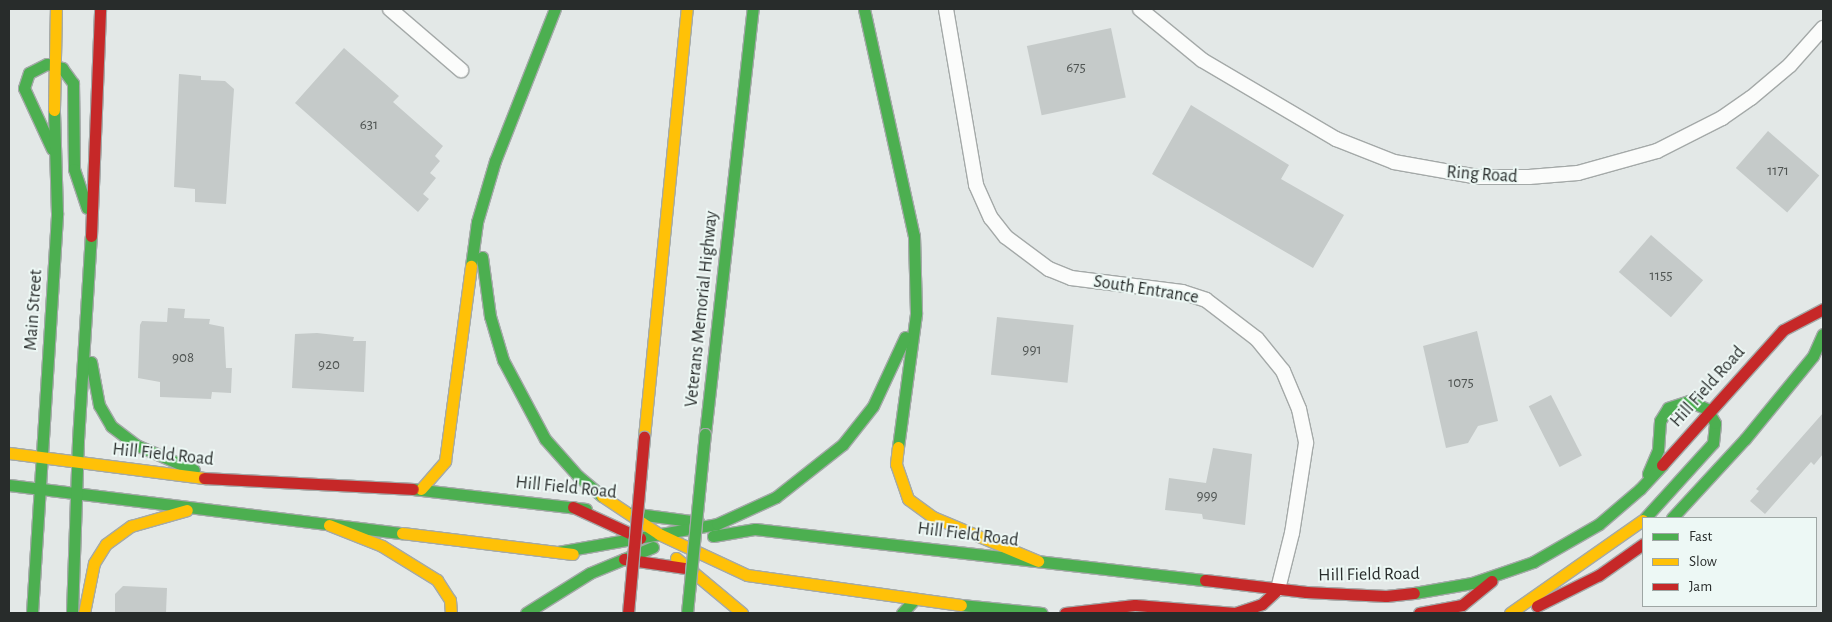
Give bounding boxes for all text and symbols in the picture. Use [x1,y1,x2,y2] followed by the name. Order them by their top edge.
[1066,59,1086,77] house number: 675
[360,116,378,134] house number: 631
[1446,162,1518,188] street label: Ring Road
[1767,162,1789,180] house number: 1171
[681,210,723,408] street label: Veterans Memorial Highway
[1650,267,1672,285] house number: 1155
[20,269,48,351] street label: Main Street
[1092,271,1200,309] street label: South Entrance
[1022,341,1042,359] house number: 991
[1666,342,1750,432] street label: Hill Field Road
[172,349,194,367] house number: 908
[318,356,340,374] house number: 920
[1448,374,1474,392] house number: 1075
[111,439,215,471] street label: Hill Field Road
[514,472,618,504] street label: Hill Field Road
[1196,487,1218,505] house number: 999
[1642,517,1817,607] legend
[916,518,1020,552] street label: Hill Field Road
[1689,529,1712,544] text: Fast
[1689,554,1717,569] text: Slow
[1318,563,1420,587] street label: Hill Field Road
[1689,579,1712,594] text: Jam

